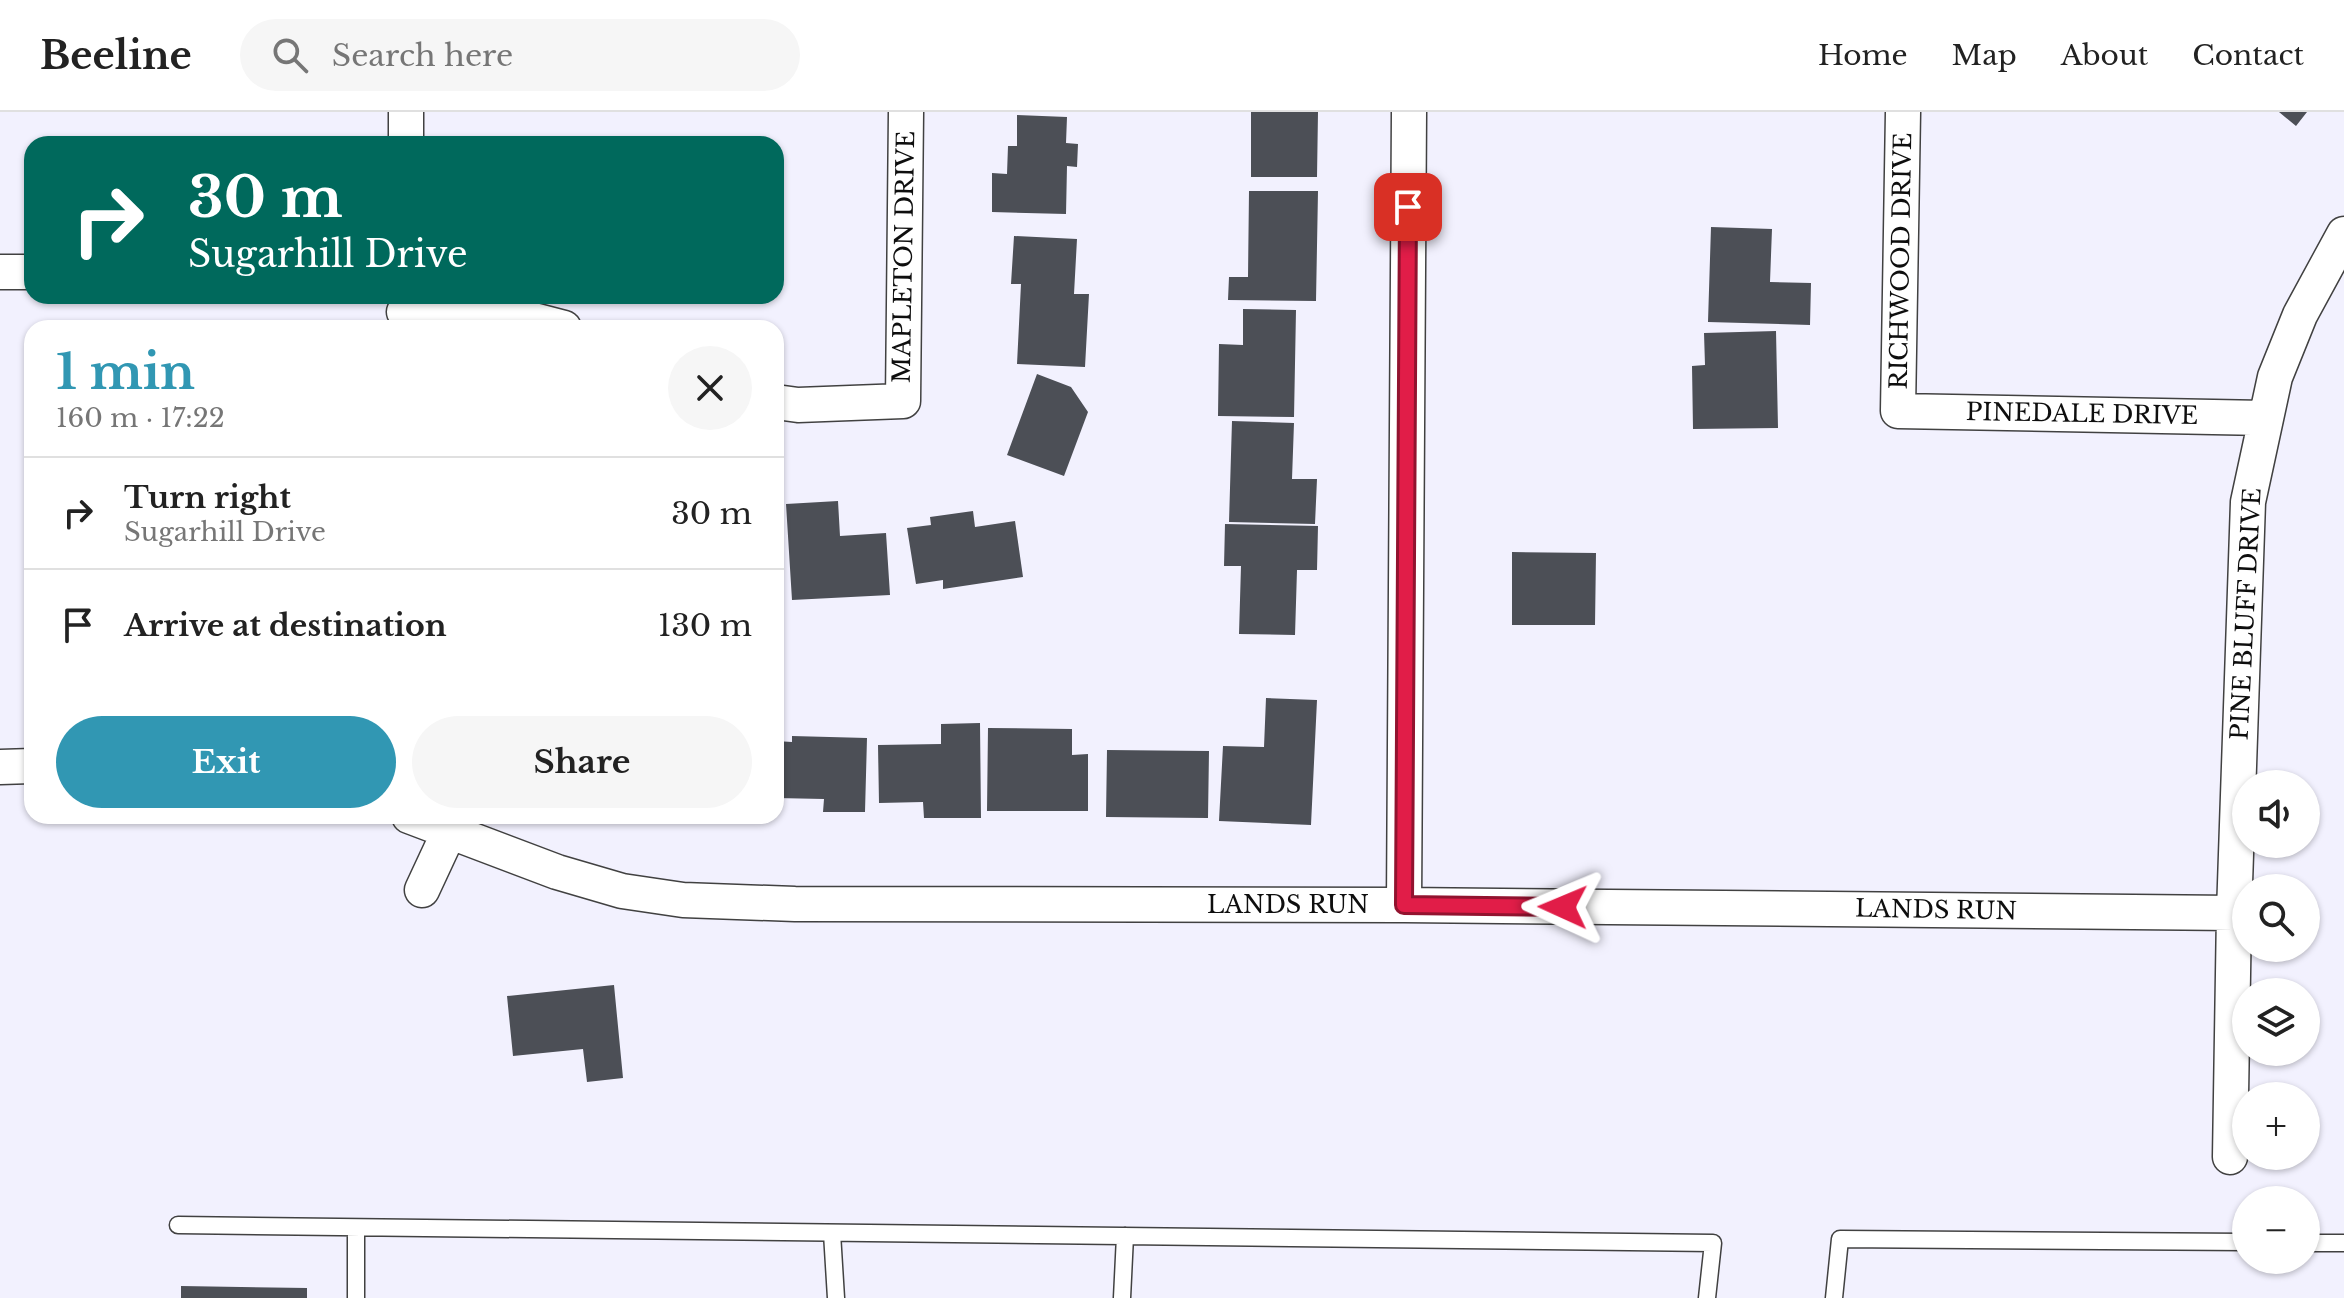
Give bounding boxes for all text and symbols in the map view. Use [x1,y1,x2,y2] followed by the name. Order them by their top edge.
[240,19,800,91] search box
[40,32,192,79] text: Beeline
[268,33,312,77] icon: search
[332,37,513,74] text: Search here
[1818,38,1908,73] text: Home
[1952,38,2017,73] text: Map
[2061,38,2148,73] text: About
[2192,38,2304,73] text: Contact
[887,131,920,383] street label: MAPLETON DRIVE
[1884,132,1917,390] street label: RICHWOOD DRIVE
[188,163,343,232] text: 30 m
[56,168,160,272] icon: right
[1374,173,1442,241] pin
[1386,185,1430,229] icon: arrive
[188,232,468,277] text: Sugarhill Drive
[56,342,195,402] text: 1 min
[668,346,752,430] button: close
[1966,397,2198,430] street label: PINEDALE DRIVE
[56,402,225,434] text: 160 m · 17:22
[124,479,291,516] text: Turn right
[2224,487,2267,741] street label: PINE BLUFF DRIVE
[56,491,100,535] icon: right
[671,495,752,532] text: 30 m
[124,516,326,548] text: Sugarhill Drive
[56,603,100,647] icon: arrive
[124,607,447,644] text: Arrive at destination
[658,607,752,644] text: 130 m
[56,716,396,808] button: Exit
[412,716,752,808] button: Share
[2232,770,2320,1274] map controls
[2232,770,2320,858] button: sound
[1521,865,1605,949] position arrow
[2232,874,2320,962] button: search
[1207,890,1369,919] street label: LANDS RUN
[1855,894,2017,925] street label: LANDS RUN
[2232,978,2320,1066] button: layers
[2232,1082,2320,1170] button: +
[2232,1186,2320,1274] button: −

